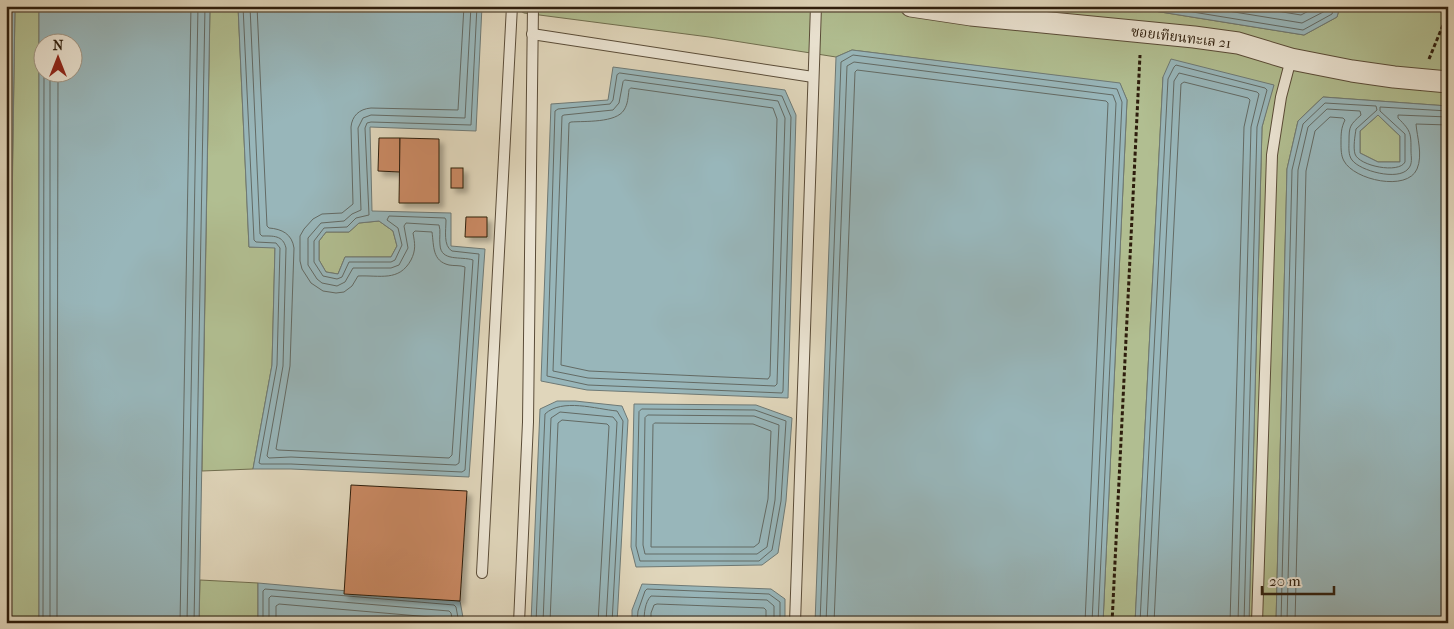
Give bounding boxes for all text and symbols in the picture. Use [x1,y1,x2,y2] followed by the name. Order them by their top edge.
[1130,23,1232,52] street label: ซอยเทียนทะเล 21
[32,32,82,82] north arrow
[53,37,64,54] text: N
[1262,564,1334,596] scale bar
[1269,572,1301,590] text: 20 m

